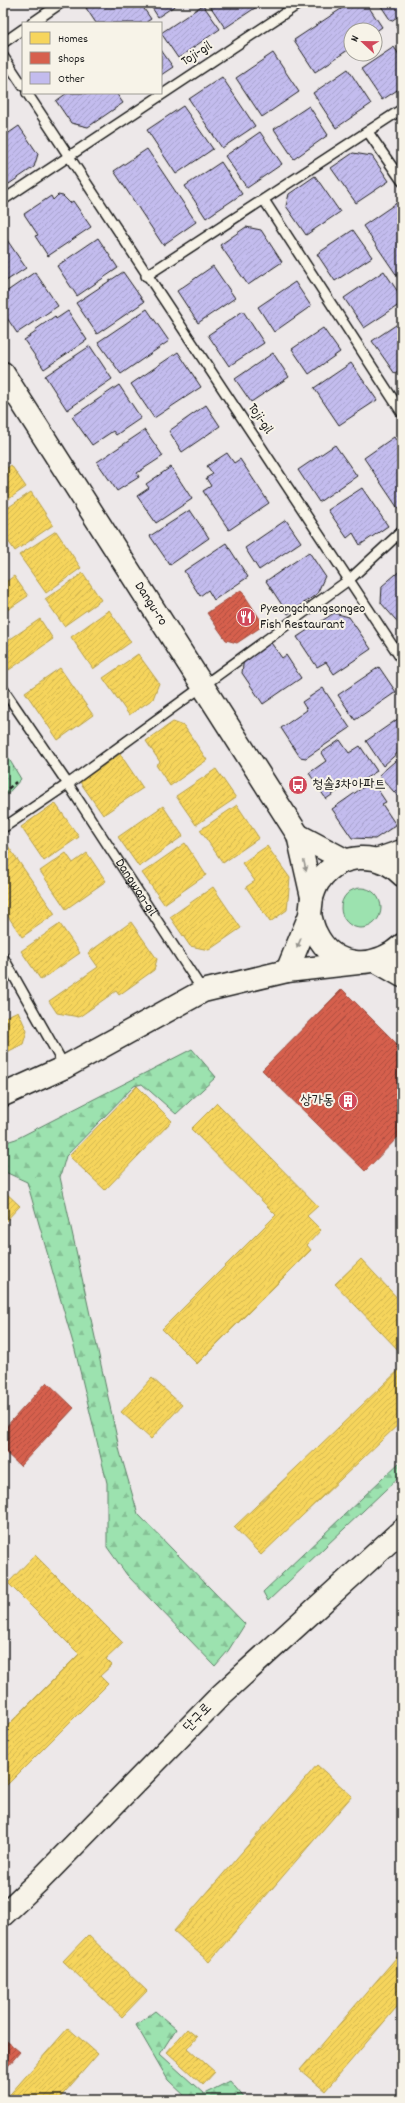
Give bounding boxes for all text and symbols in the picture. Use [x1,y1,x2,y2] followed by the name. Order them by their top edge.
[22,22,162,94] legend
[343,22,383,62] north arrow
[58,31,88,48] text: Homes
[347,33,364,45] text: N
[177,36,217,72] street label: Toji-gil
[58,51,85,68] text: Shops
[58,71,85,88] text: Other
[242,399,278,439] street label: Toji-gil
[129,578,172,630] street label: Dangu-ro
[260,599,365,635] place label: Pyeongchangsongeo Fish Restaurant
[235,606,257,628] restaurant icon: Pyeongchangsongeo Fish Restaurant
[287,774,309,796] bus stop icon: 청솔3차아파트
[312,775,386,795] place label: 청솔3차아파트
[109,855,162,921] street label: Dangwan-gil
[302,860,308,872] one-way arrow
[295,937,301,949] one-way arrow
[337,1090,359,1112] building icon: 상가동
[300,1091,334,1111] place label: 상가동
[179,1699,217,1737] street label: 단구로

